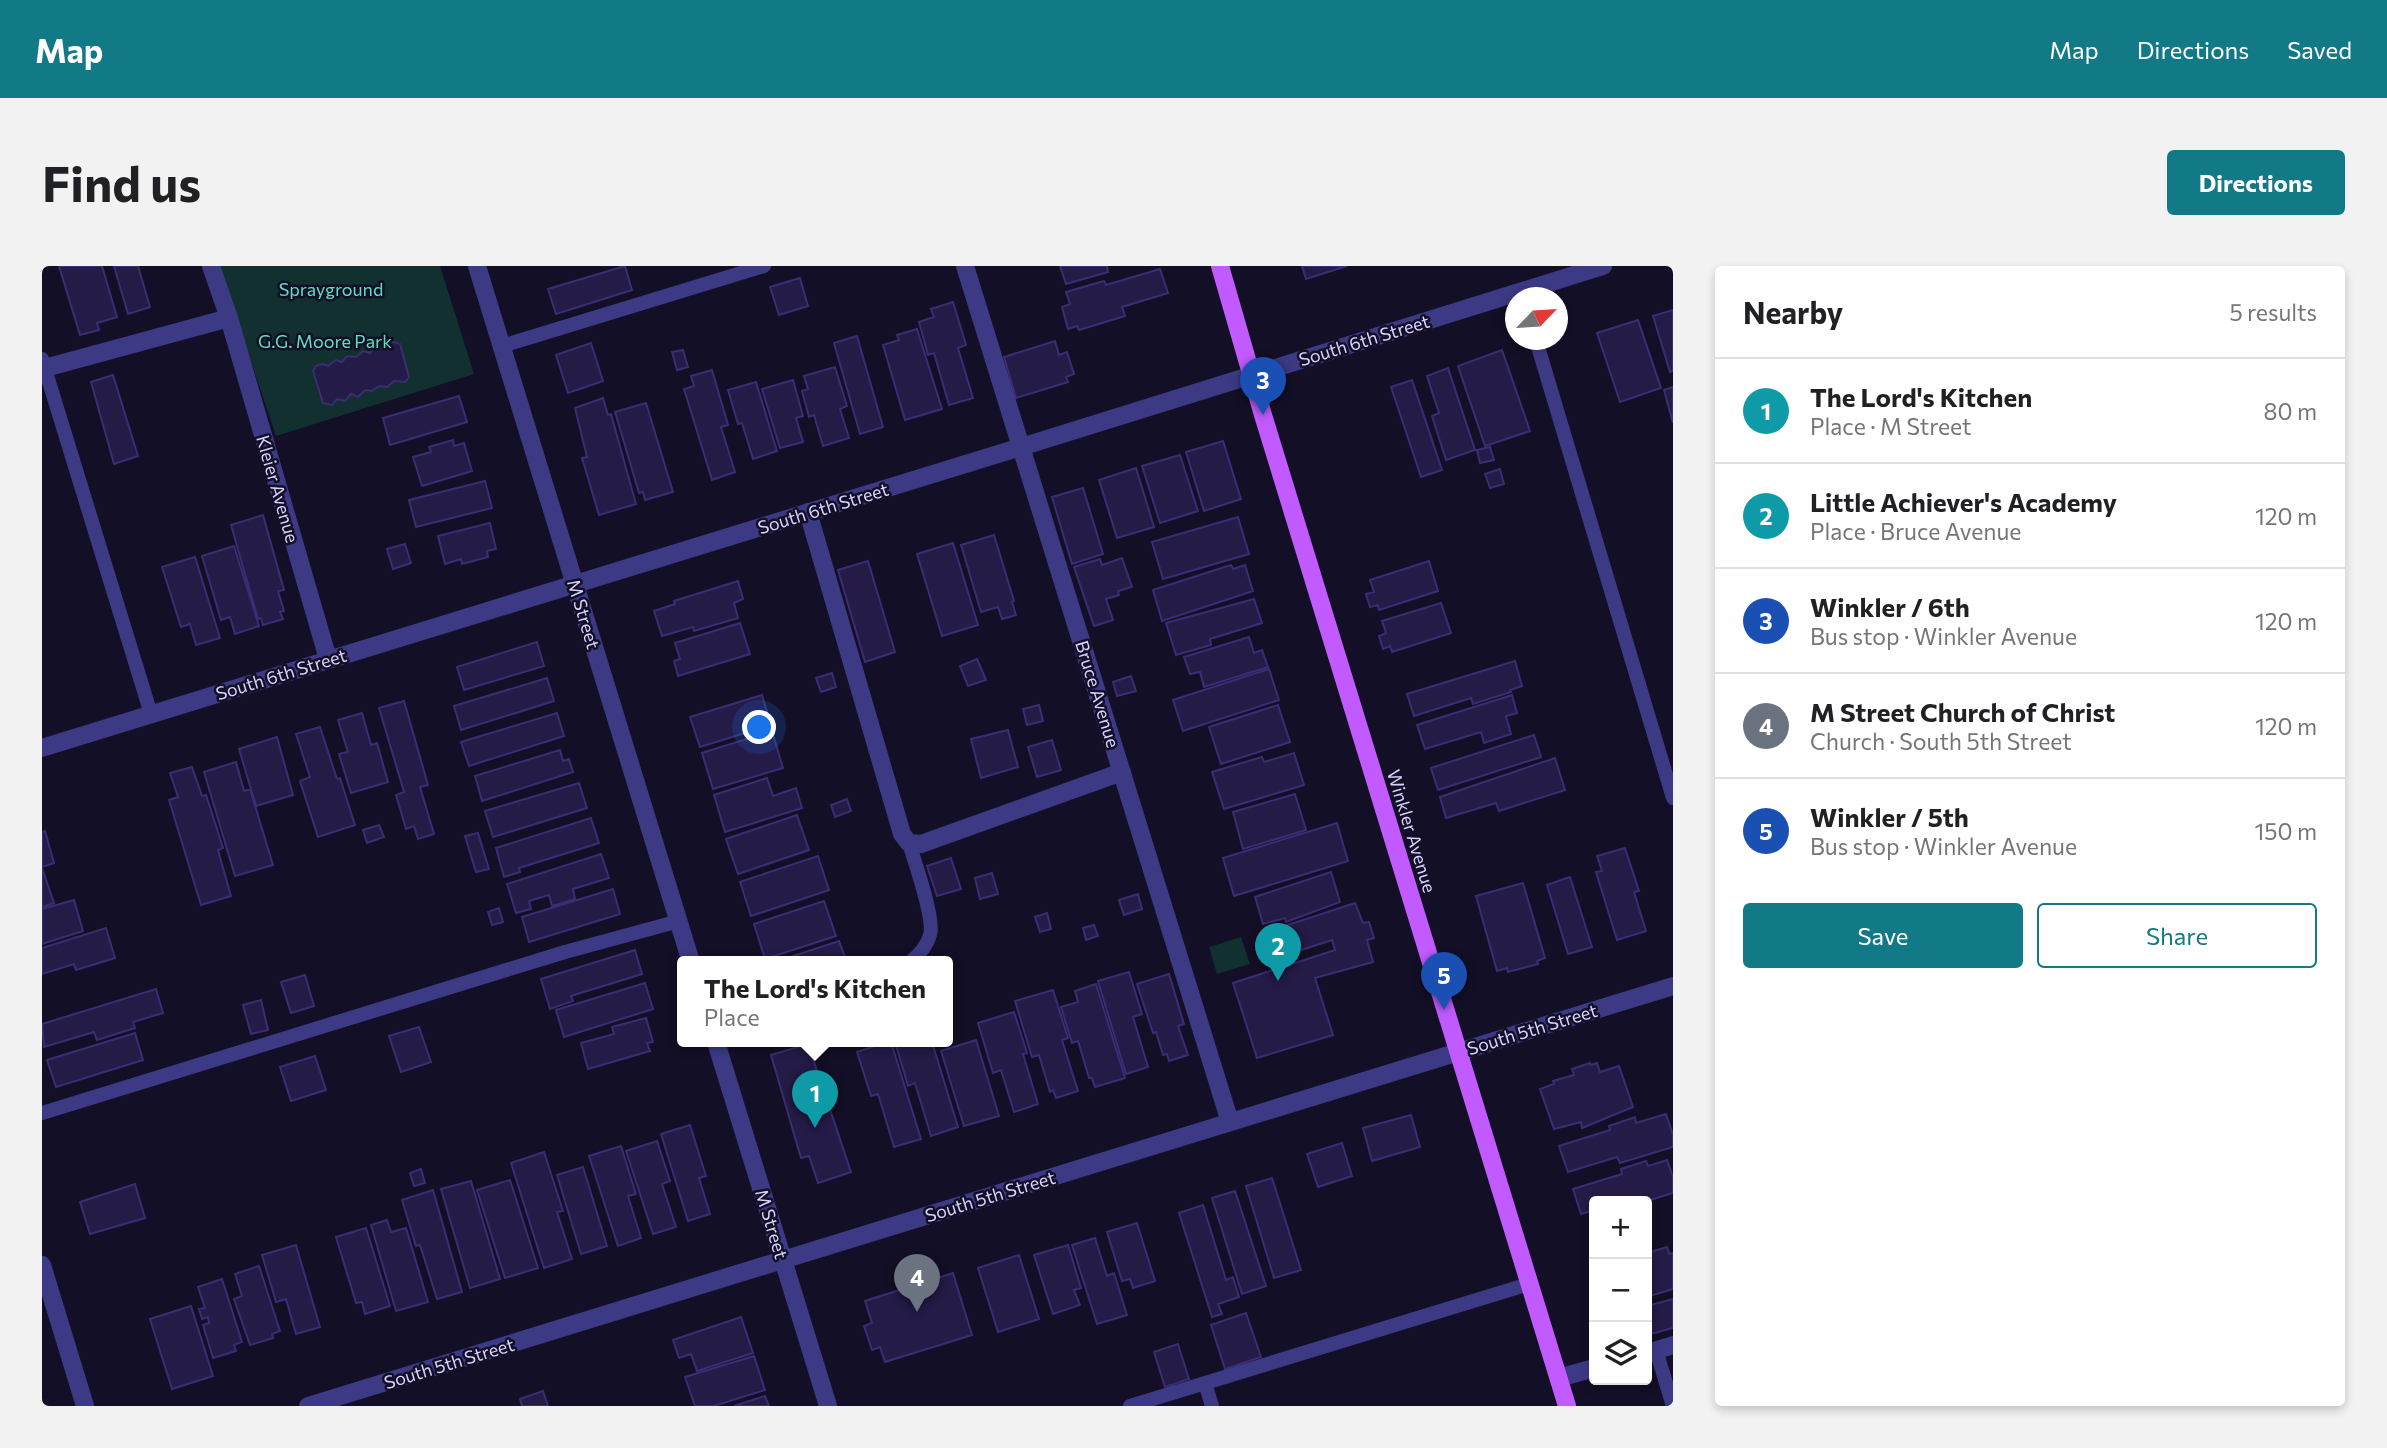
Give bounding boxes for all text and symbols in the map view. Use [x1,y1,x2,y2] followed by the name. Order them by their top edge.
[35,29,103,70] text: Map
[2049,35,2099,64] text: Map
[2137,35,2249,64] text: Directions
[2287,35,2352,64] text: Saved
[2167,150,2345,215] button: Directions
[42,152,201,212] text: Find us
[279,278,383,300] park label: Sprayground
[1505,287,1568,350] north arrow
[1743,293,1843,330] text: Nearby
[2229,298,2317,326] text: 5 results
[1296,310,1432,370] street label: South 6th Street
[258,330,392,352] park label: G.G. Moore Park
[1240,357,1286,415] pin: 3
[1810,381,2032,412] text: The Lord's Kitchen
[1761,397,1771,425] text: 1
[2264,397,2317,425] text: 80 m
[1810,412,1971,440] text: Place · M Street
[252,433,304,545] street label: Kleier Avenue
[755,478,891,538] street label: South 6th Street
[1810,486,2117,517] text: Little Achiever's Academy
[1759,502,1773,530] text: 2
[2255,502,2317,530] text: 120 m
[1810,517,2022,545] text: Place · Bruce Avenue
[563,577,605,651] street label: M Street
[1810,591,1970,622] text: Winkler / 6th
[1759,607,1773,635] text: 3
[2255,607,2317,635] text: 120 m
[1810,622,2077,650] text: Bus stop · Winkler Avenue
[1071,638,1125,750] street label: Bruce Avenue
[213,644,349,704] street label: South 6th Street
[1810,696,2115,727] text: M Street Church of Christ
[742,710,776,744] your location
[1759,712,1773,740] text: 4
[2255,712,2317,740] text: 120 m
[1810,727,2072,755] text: Church · South 5th Street
[1383,767,1441,895] street label: Winkler Avenue
[1810,801,1969,832] text: Winkler / 5th
[1759,817,1773,845] text: 5
[2254,817,2317,845] text: 150 m
[1810,832,2077,860] text: Bus stop · Winkler Avenue
[1743,903,2023,968] button: Save
[2037,903,2317,968] button: Share
[1255,923,1301,981] pin: 2
[1421,952,1467,1010] pin: 5
[677,956,953,1047] popup
[704,972,926,1003] text: The Lord's Kitchen
[1464,999,1600,1059] street label: South 5th Street
[704,1003,760,1031] text: Place
[792,1070,838,1128] pin: 1
[922,1166,1058,1226] street label: South 5th Street
[751,1187,793,1261] street label: M Street
[1589,1196,1652,1385] map controls
[1589,1196,1652,1259] button: +
[894,1254,940,1312] pin: 4
[1589,1259,1652,1322] button: −
[1589,1322,1652,1385] button: layers
[381,1333,517,1393] street label: South 5th Street

